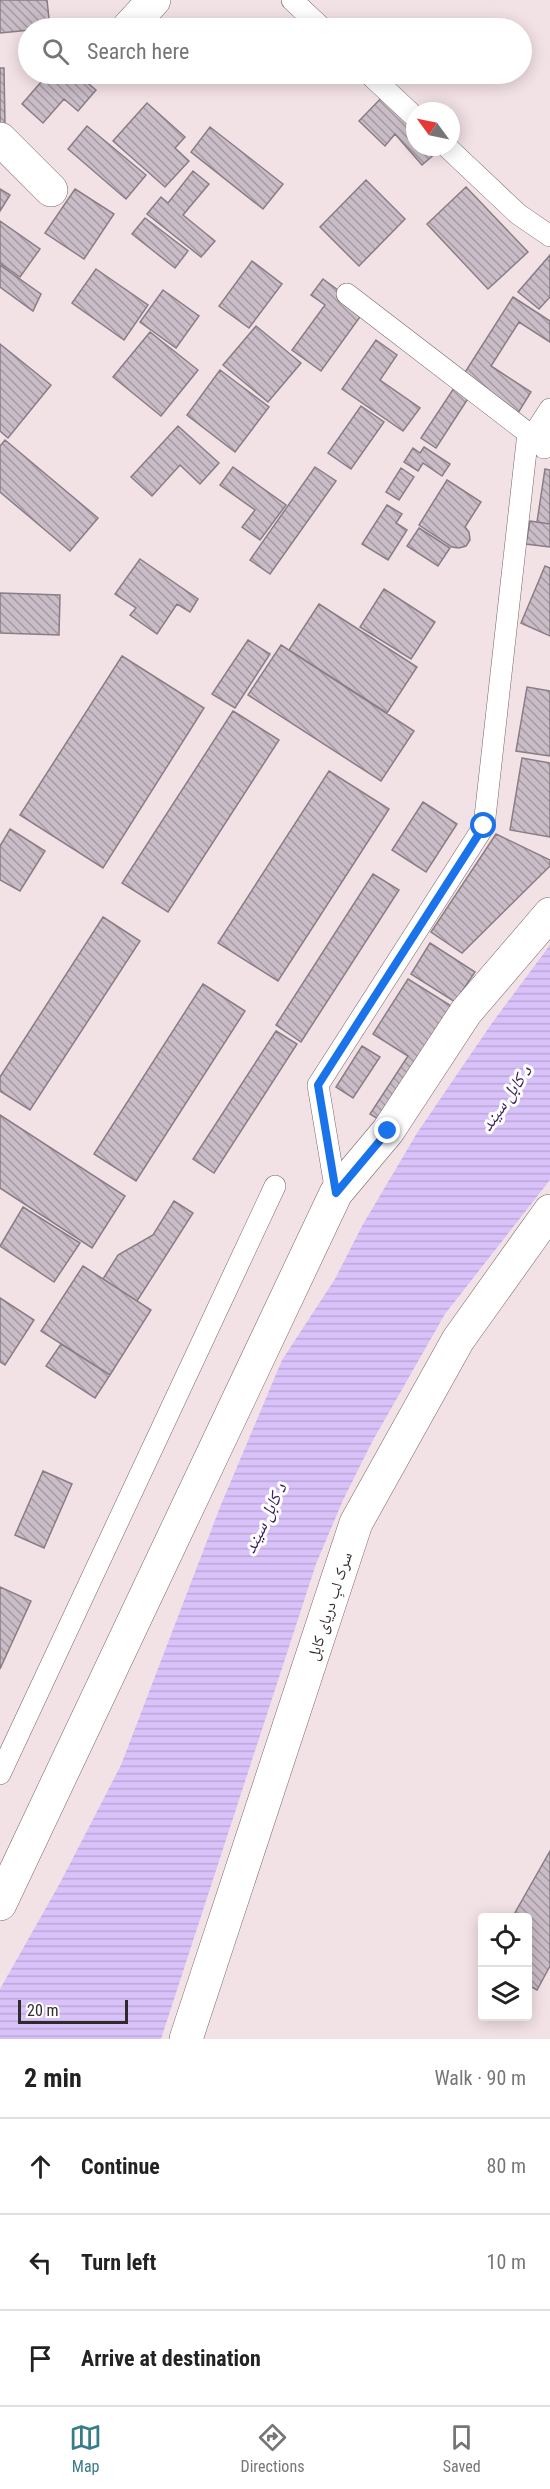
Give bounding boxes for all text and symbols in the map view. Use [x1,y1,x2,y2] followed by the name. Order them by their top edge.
[18,18,532,84] search box
[39,35,72,68] icon: search
[87,39,189,64] text: Search here
[406,102,460,156] north arrow
[470,812,496,838] route start
[475,1060,537,1135] water label: د کابل سيند
[374,1117,400,1143] route end
[239,1479,292,1557] water label: د کابل سيند
[303,1550,358,1663] street label: سرک لبِ دریای کابل
[478,1913,532,2021] map controls
[478,1913,532,1967] button: locate
[478,1967,532,2021] button: layers
[18,1997,128,2024] scale bar
[27,2001,59,2020] text: 20 m
[24,2063,82,2093] text: 2 min
[434,2066,526,2090] text: Walk · 90 m
[24,2150,57,2183] icon: ahead
[81,2154,160,2179] text: Continue
[487,2154,526,2178] text: 80 m
[24,2246,57,2279] icon: left
[81,2250,156,2275] text: Turn left
[487,2250,526,2274] text: 10 m
[24,2342,57,2375] icon: arrive
[81,2346,261,2371] text: Arrive at destination
[69,2421,102,2476] tab: Map
[241,2421,304,2476] tab: Directions
[443,2421,481,2476] tab: Saved

